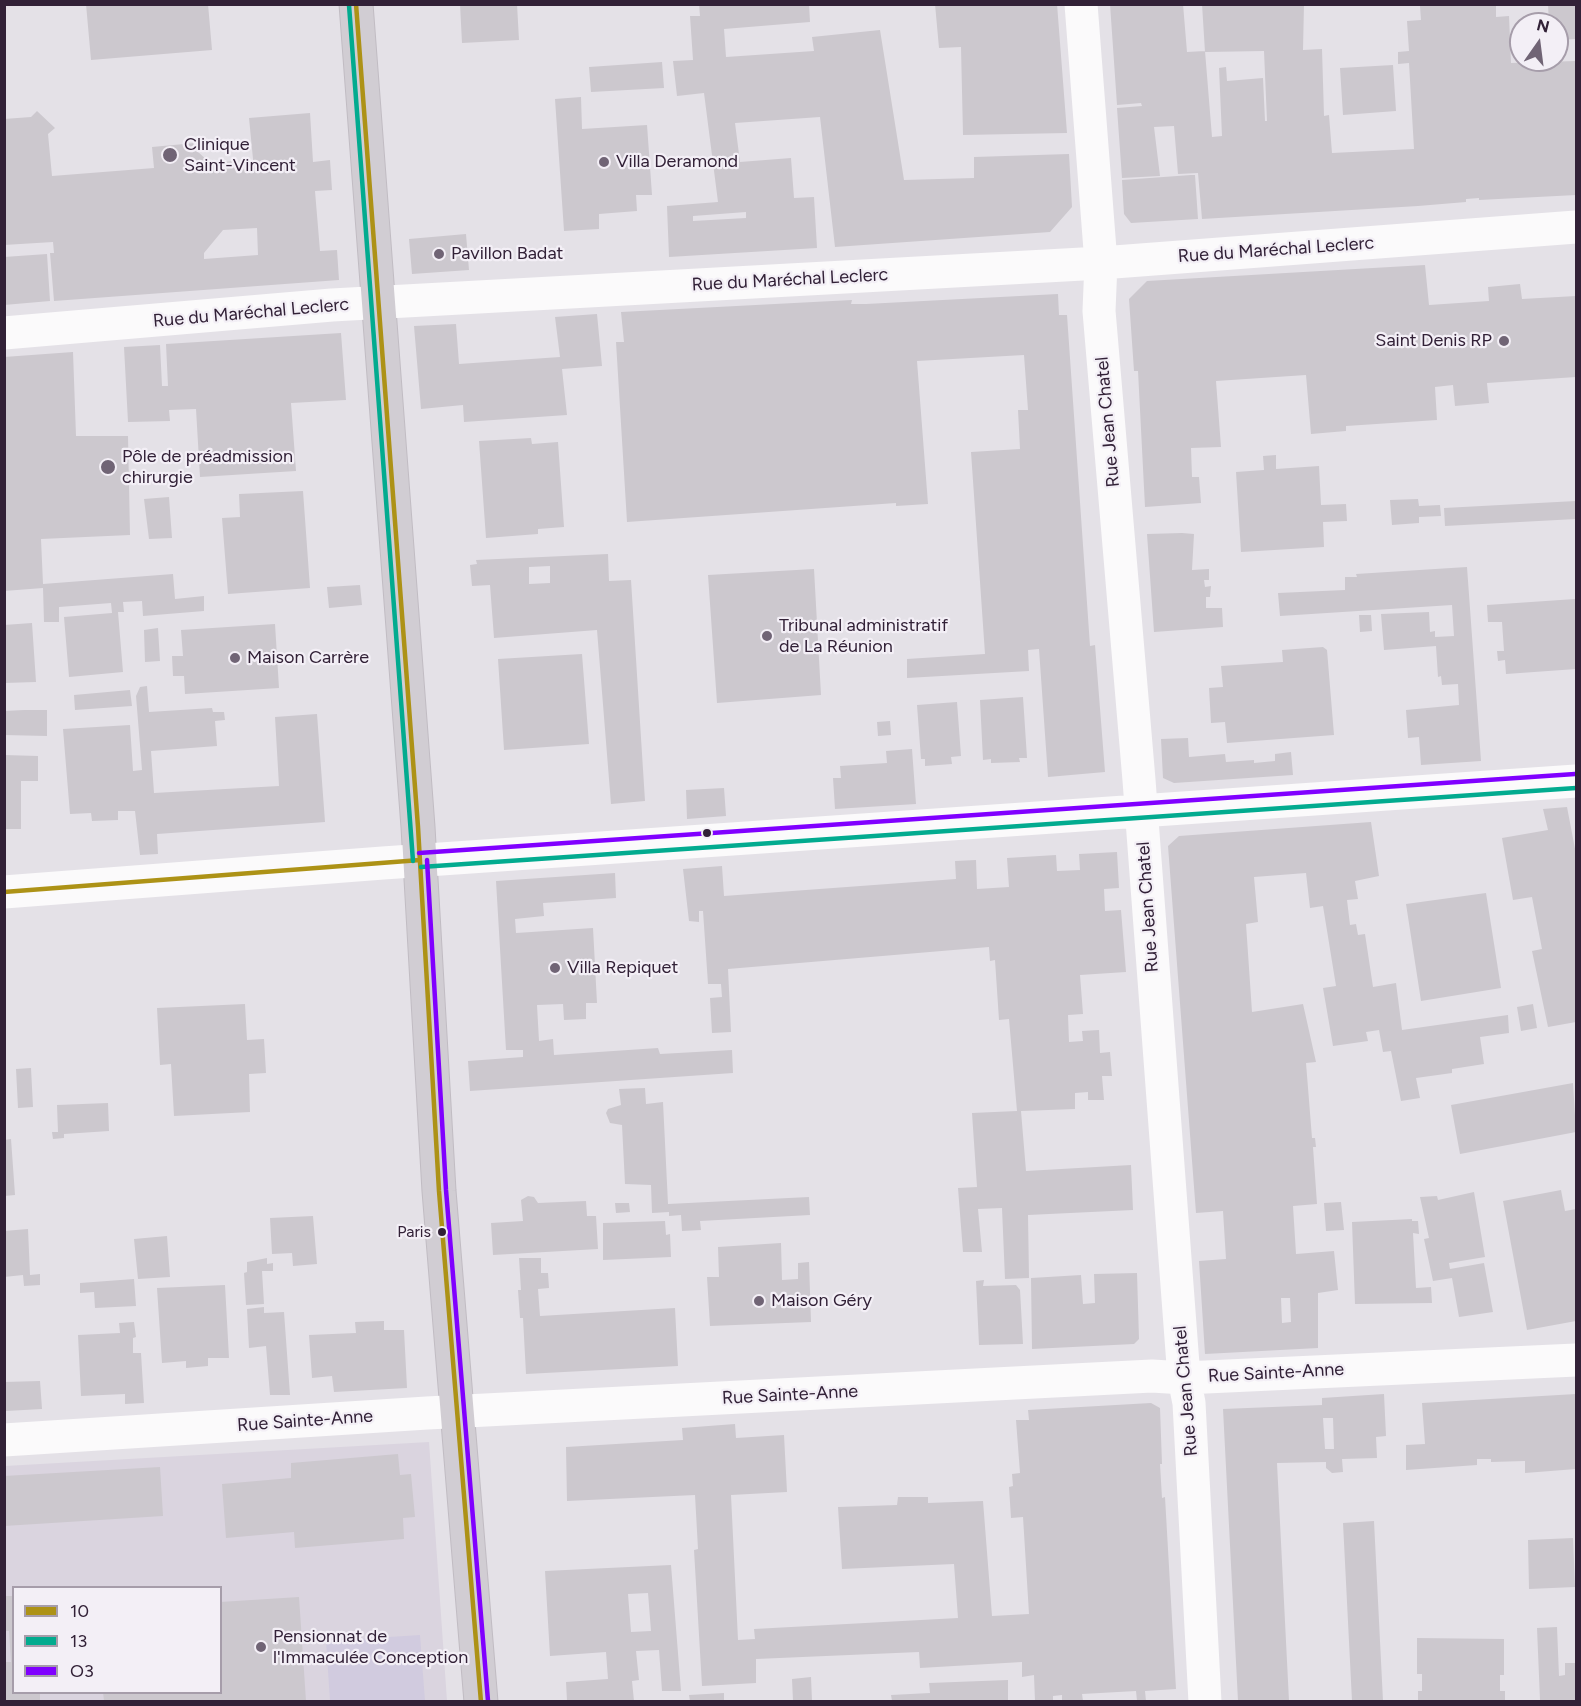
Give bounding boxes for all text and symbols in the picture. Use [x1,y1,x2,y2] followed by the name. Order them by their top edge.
[1509,12,1569,72] north arrow
[1535,15,1551,37] text: N
[184,134,296,176] place label: Clinique Saint-Vincent
[161,146,179,164] marker: Clinique Saint-Vincent
[616,151,738,173] place label: Villa Deramond
[597,155,611,169] marker: Villa Deramond
[1177,232,1375,268] street label: Rue du Maréchal Leclerc
[451,243,563,265] place label: Pavillon Badat
[432,247,446,261] marker: Pavillon Badat
[691,264,889,296] street label: Rue du Maréchal Leclerc
[152,294,350,332] street label: Rue du Maréchal Leclerc
[1375,330,1492,352] place label: Saint Denis RP
[1497,334,1511,348] marker: Saint Denis RP
[1092,356,1124,488] street label: Rue Jean Chatel
[122,446,293,488] place label: Pôle de préadmission chirurgie
[99,458,117,476] marker: Pôle de préadmission chirurgie
[779,615,948,658] place label: Tribunal administratif de La Réunion
[760,629,774,643] marker: Tribunal administratif de La Réunion
[247,647,369,669] place label: Maison Carrère
[228,651,242,665] marker: Maison Carrère
[701,827,713,839] unlabelled marker
[1133,841,1163,973] street label: Rue Jean Chatel
[567,957,678,979] place label: Villa Repiquet
[548,961,562,975] marker: Villa Repiquet
[397,1222,431,1242] place label: Paris
[436,1226,448,1238] marker: Paris
[771,1290,872,1312] place label: Maison Géry
[752,1294,766,1308] marker: Maison Géry
[1170,1325,1202,1457] street label: Rue Jean Chatel
[1207,1359,1345,1387] street label: Rue Sainte-Anne
[721,1381,859,1409] street label: Rue Sainte-Anne
[236,1405,374,1437] street label: Rue Sainte-Anne
[12,1586,222,1694] legend
[70,1600,89,1622] text: 10
[273,1626,468,1668] place label: Pensionnat de l'Immaculée Conception
[70,1630,87,1652] text: 13
[254,1640,268,1654] marker: Pensionnat de l'Immaculée Conception
[70,1660,94,1682] text: O3

